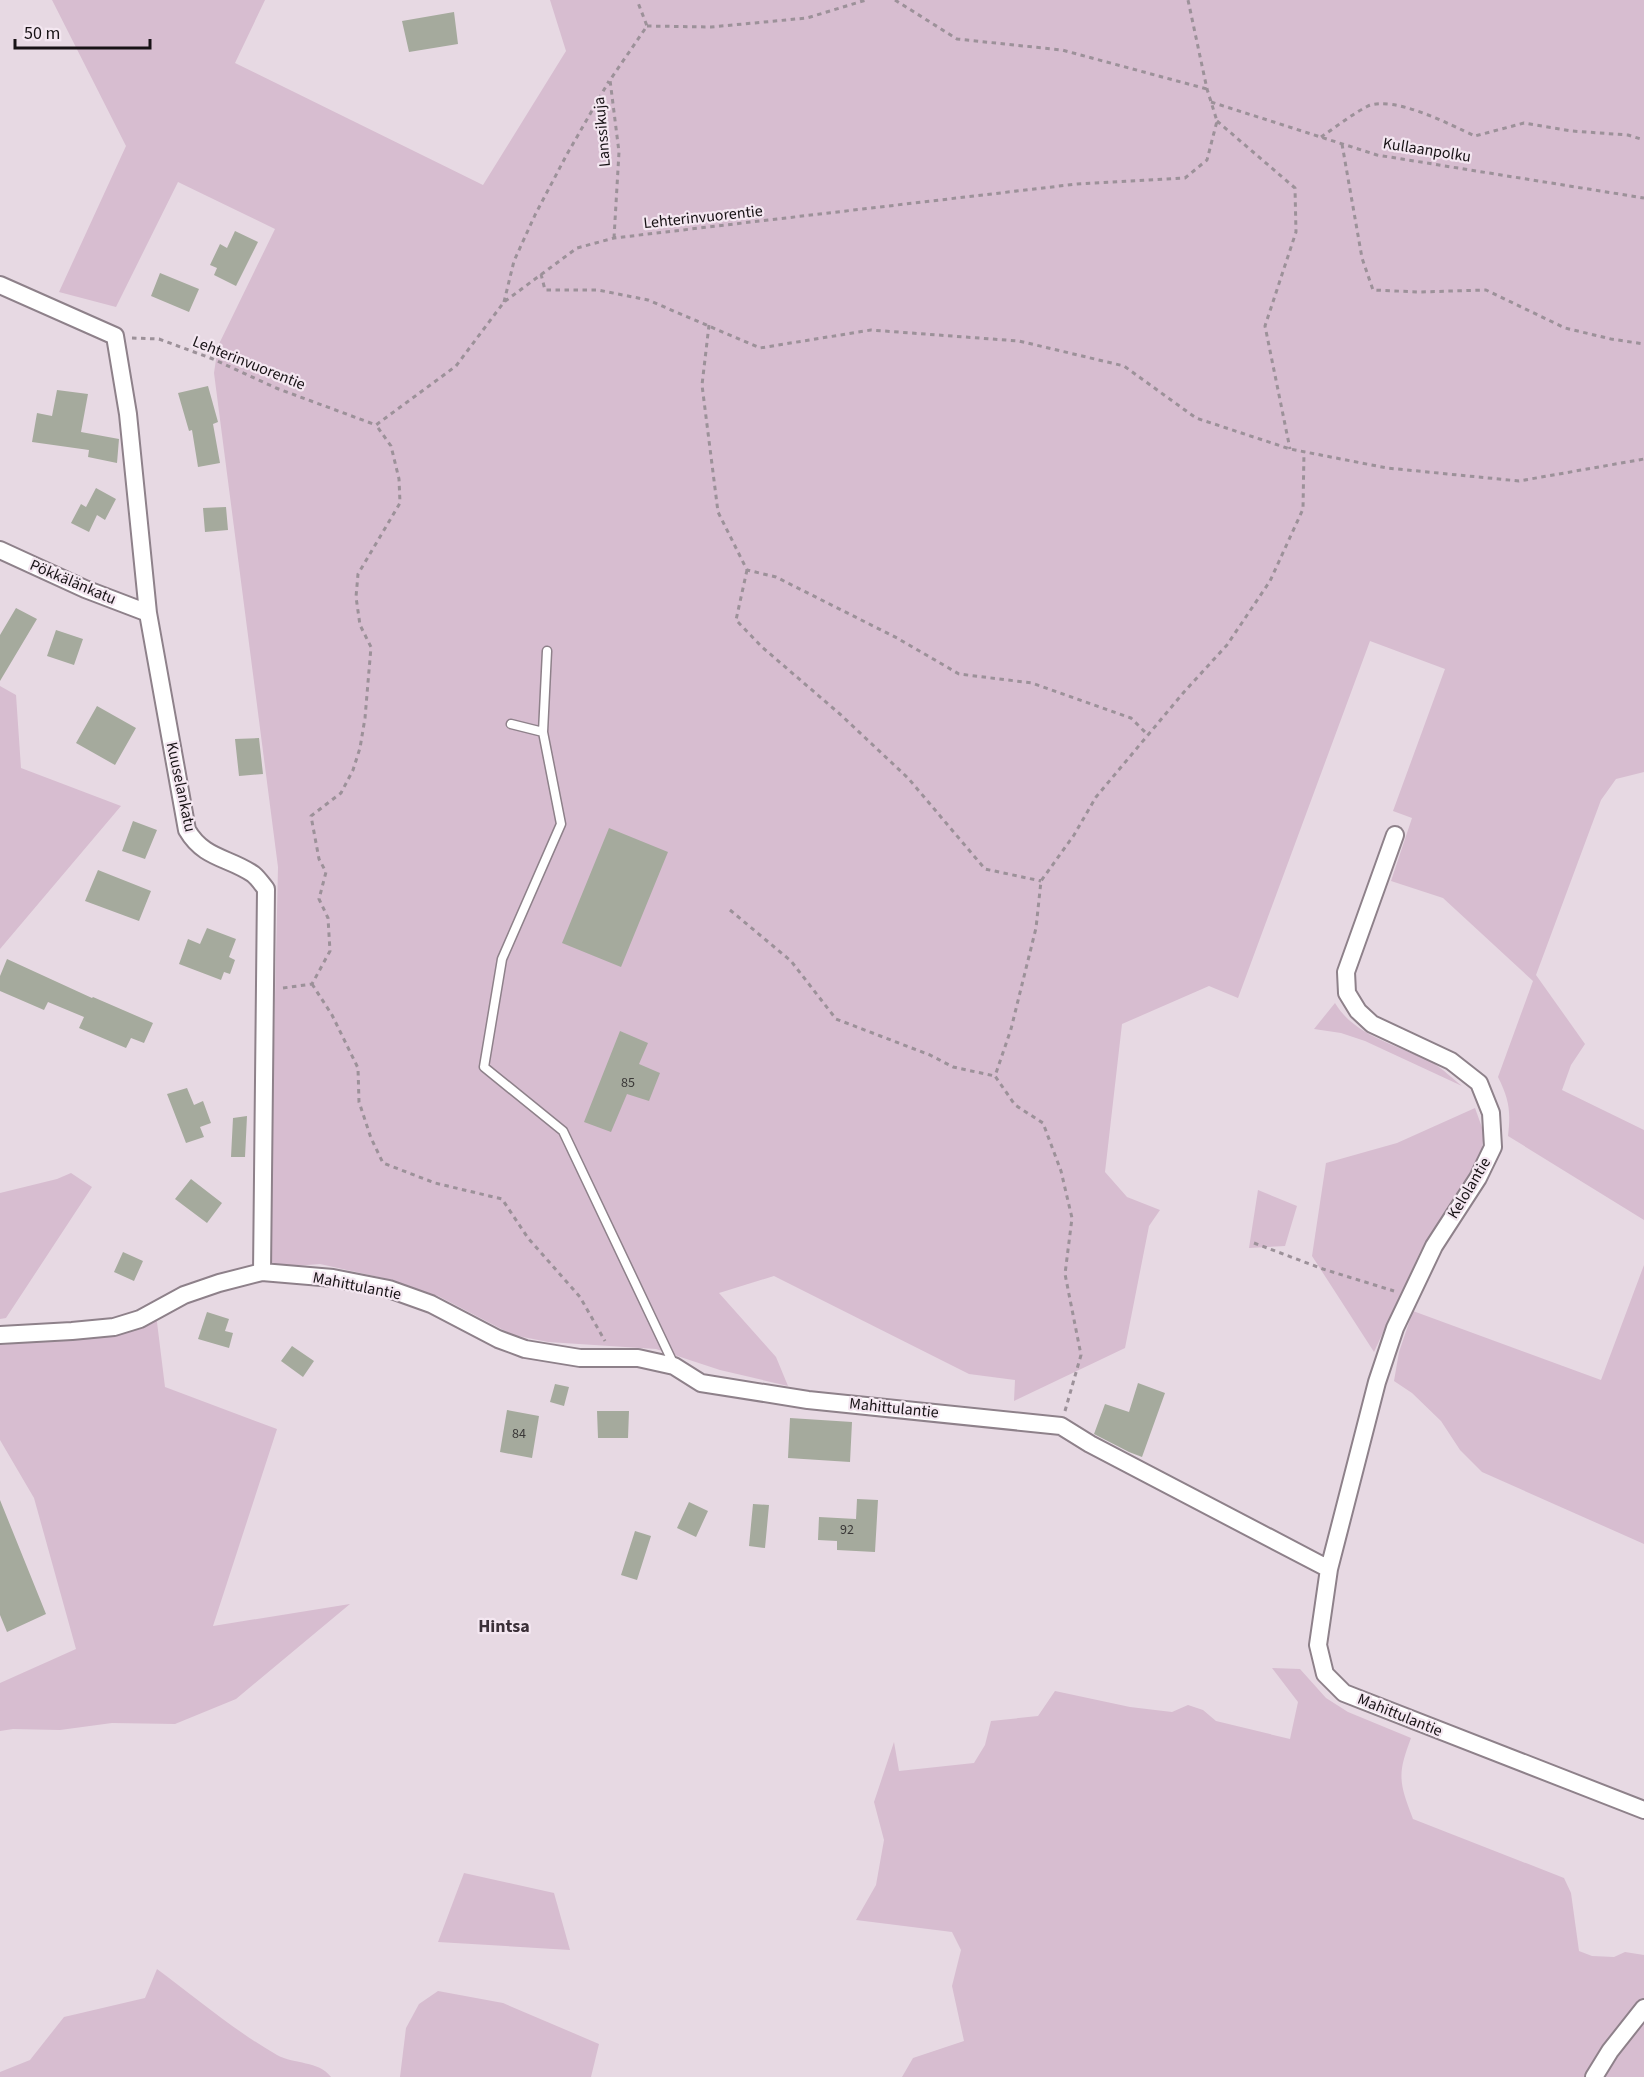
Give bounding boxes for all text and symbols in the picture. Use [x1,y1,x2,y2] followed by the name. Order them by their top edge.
[15,12,150,50] scale bar
[24,21,60,46] text: 50 m
[588,96,616,168] street label: Lanssikuja
[1381,132,1473,168] street label: Kullaanpolku
[642,200,764,234] street label: Lehterinvuorentie
[189,330,309,396] street label: Lehterinvuorentie
[26,554,120,610] street label: Pökkälänkatu
[161,740,201,834] street label: Kuuselankatu
[621,1073,635,1093] house number: 85
[1442,1153,1496,1223] street label: Kelolantie
[311,1267,403,1305] street label: Mahittulantie
[848,1392,940,1424] street label: Mahittulantie
[512,1424,526,1444] house number: 84
[840,1520,854,1540] house number: 92
[478,1614,530,1639] district label: Hintsa
[1354,1688,1446,1742] street label: Mahittulantie

